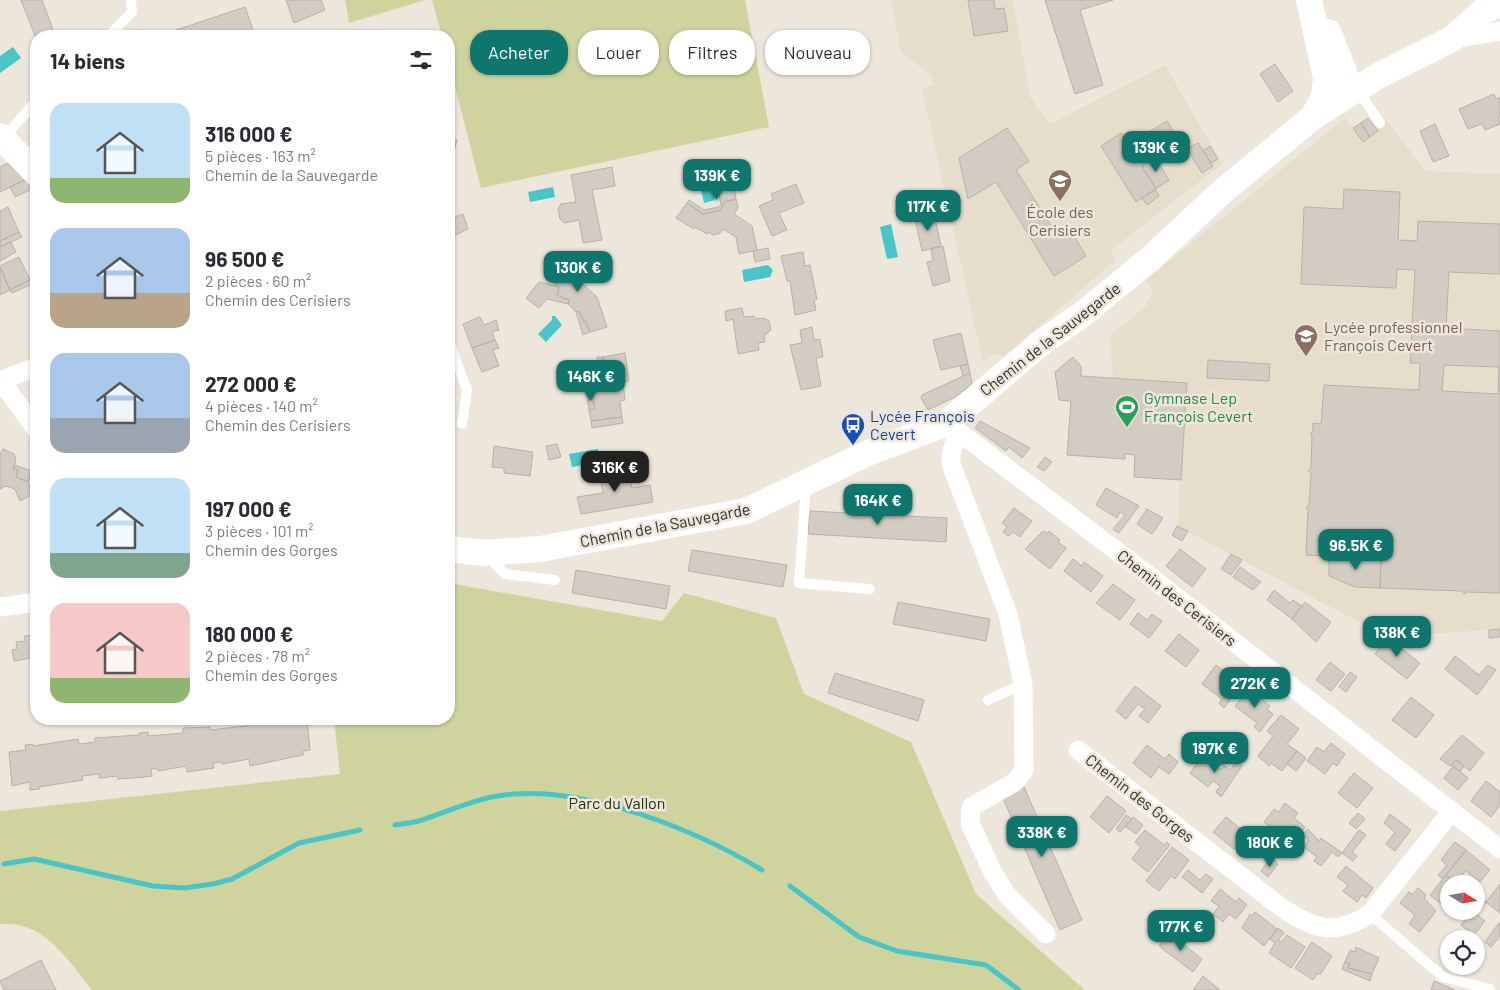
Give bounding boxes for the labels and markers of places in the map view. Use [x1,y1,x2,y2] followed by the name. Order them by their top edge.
[1115,130,1197,173] pin: 139K €
[676,158,758,201] pin: 139K €
[1047,168,1073,202] school or university icon: École des Cerisiers
[887,190,969,232] pin: 117K €
[1027,202,1093,239] place label: École des Cerisiers
[537,250,619,293] pin: 130K €
[1324,317,1462,354] place label: Lycée professionnel François Cevert
[1293,323,1319,357] school or university icon: Lycée professionnel François Cevert
[550,360,632,402] pin: 146K €
[1144,388,1253,425] place label: Gymnase Lep François Cevert
[1114,394,1140,428] sports icon: Gymnase Lep François Cevert
[870,406,975,443] place label: Lycée François Cevert
[840,412,866,446] bus stop icon: Lycée François Cevert
[574,450,656,493] pin: 316K €
[837,484,919,526] pin: 164K €
[1310,528,1402,571] pin: 96.5K €
[1356,616,1438,658] pin: 138K €
[1214,666,1296,709] pin: 272K €
[1174,732,1256,774] pin: 197K €
[1001,816,1083,858] pin: 338K €
[1229,826,1311,868] pin: 180K €
[1140,910,1222,952] pin: 177K €

